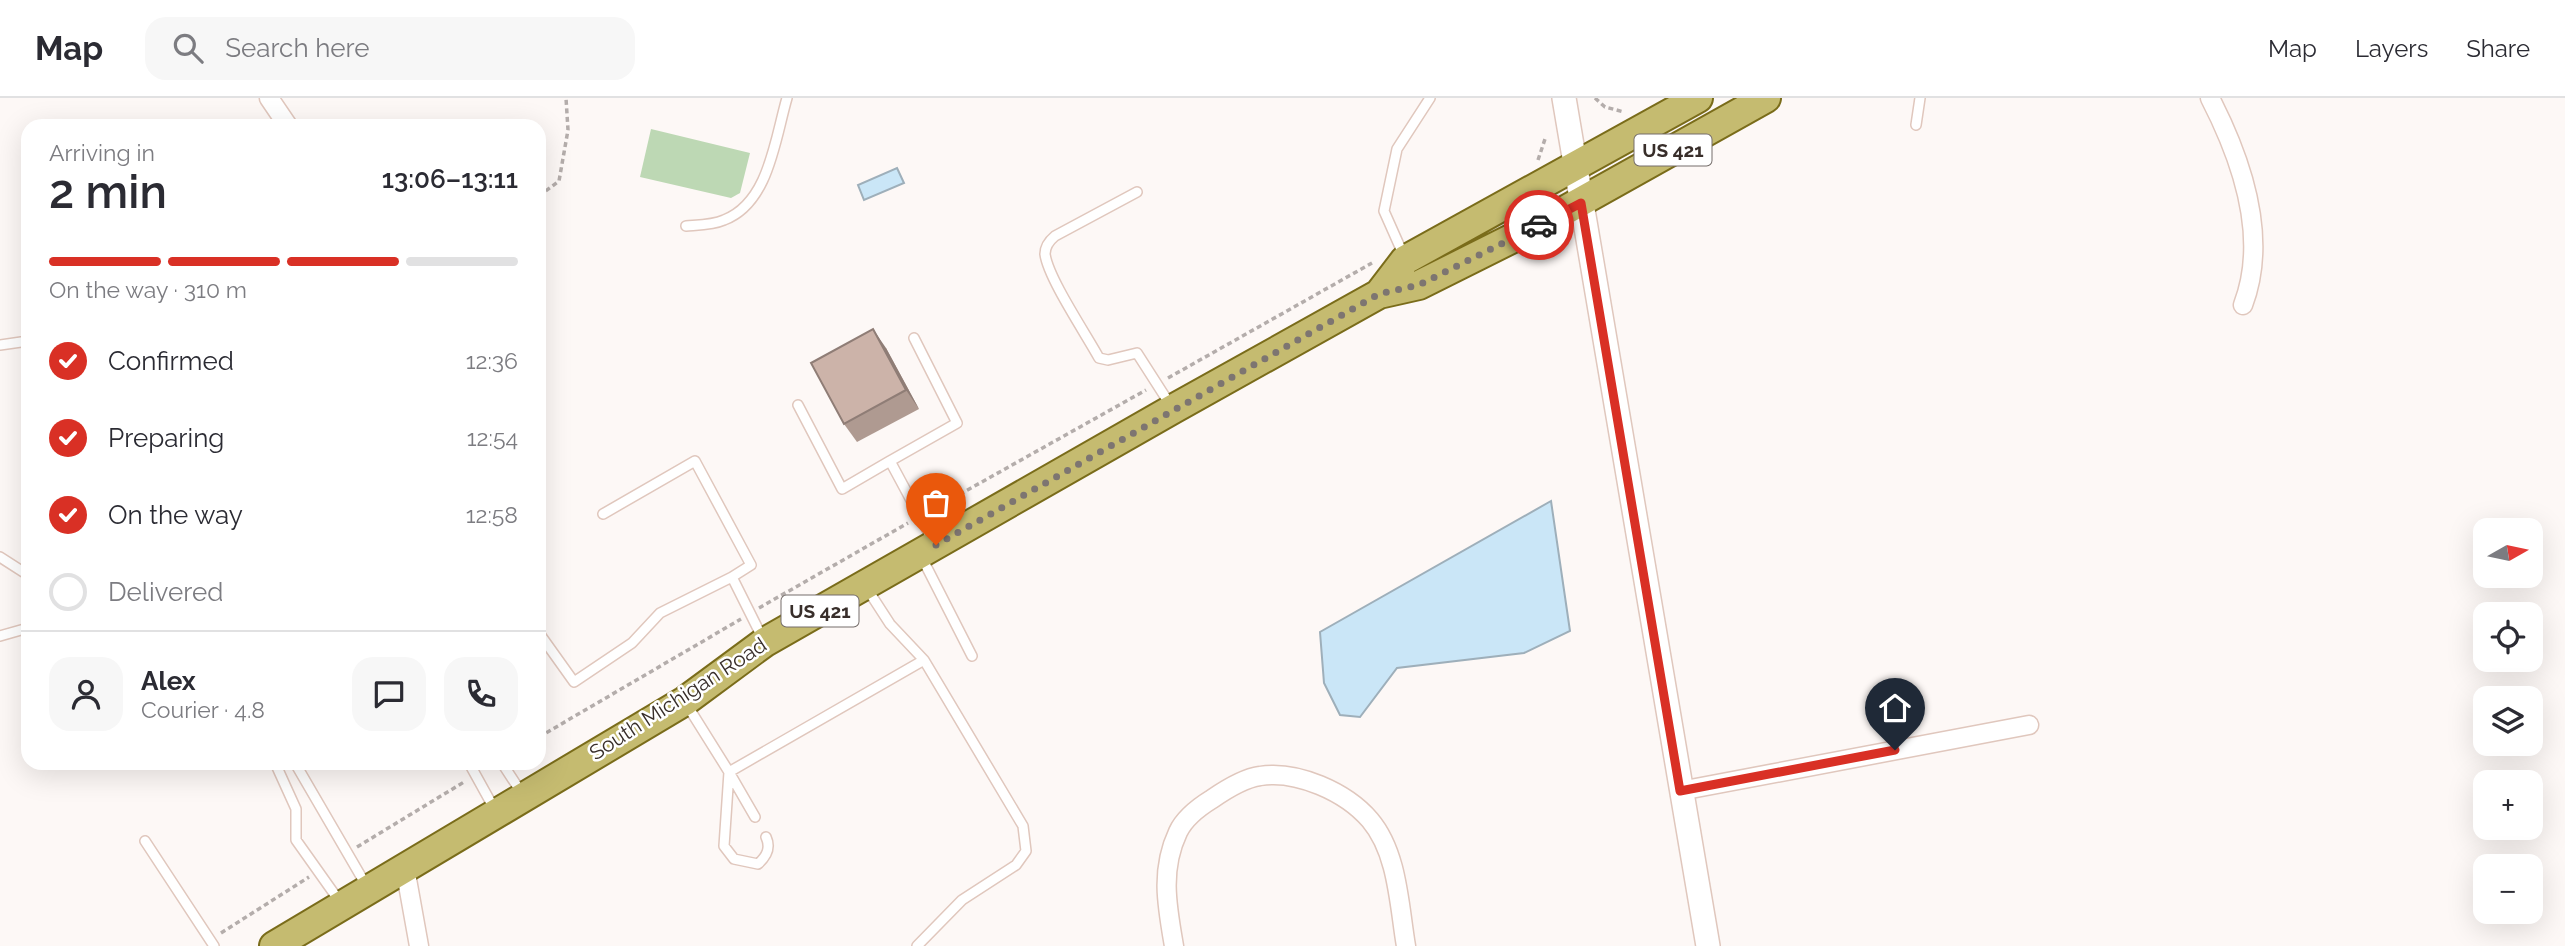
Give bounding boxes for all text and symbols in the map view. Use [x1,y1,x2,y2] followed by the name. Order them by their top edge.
[145,17,635,80] search box
[35,29,103,68] text: Map
[169,29,207,67] icon: search
[225,33,370,63] text: Search here
[2268,34,2317,63] text: Map
[2355,34,2428,63] text: Layers
[2466,34,2530,63] text: Share
[1634,134,1712,166] road number: US 421
[49,139,155,166] text: Arriving in
[382,164,518,194] text: 13:06–13:11
[49,165,167,219] text: 2 min
[1504,190,1574,260] courier
[1520,206,1558,244] icon: car
[49,276,247,303] text: On the way · 310 m
[49,342,87,380] icon: check
[108,346,234,376] text: Confirmed
[466,347,518,374] text: 12:36
[49,419,87,457] icon: check
[108,423,224,453] text: Preparing
[467,424,518,451] text: 12:54
[906,473,966,545] pin
[917,484,955,522] icon: bag
[49,496,87,534] icon: check
[108,500,243,530] text: On the way
[466,501,518,528] text: 12:58
[2473,518,2543,588] north arrow
[2473,518,2543,924] map controls
[108,577,223,607] text: Delivered
[782,596,858,626] road number: US 421
[2473,602,2543,672] button: locate
[584,632,771,765] street label: South Michigan Road
[49,657,123,731] button: person
[352,657,426,731] button: chat
[444,657,518,731] button: phone
[141,666,196,696] text: Alex
[1865,678,1925,750] pin
[2473,686,2543,756] button: layers
[1876,689,1914,727] icon: home
[141,696,265,723] text: Courier · 4.8
[2473,770,2543,840] button: +
[2473,854,2543,924] button: −

